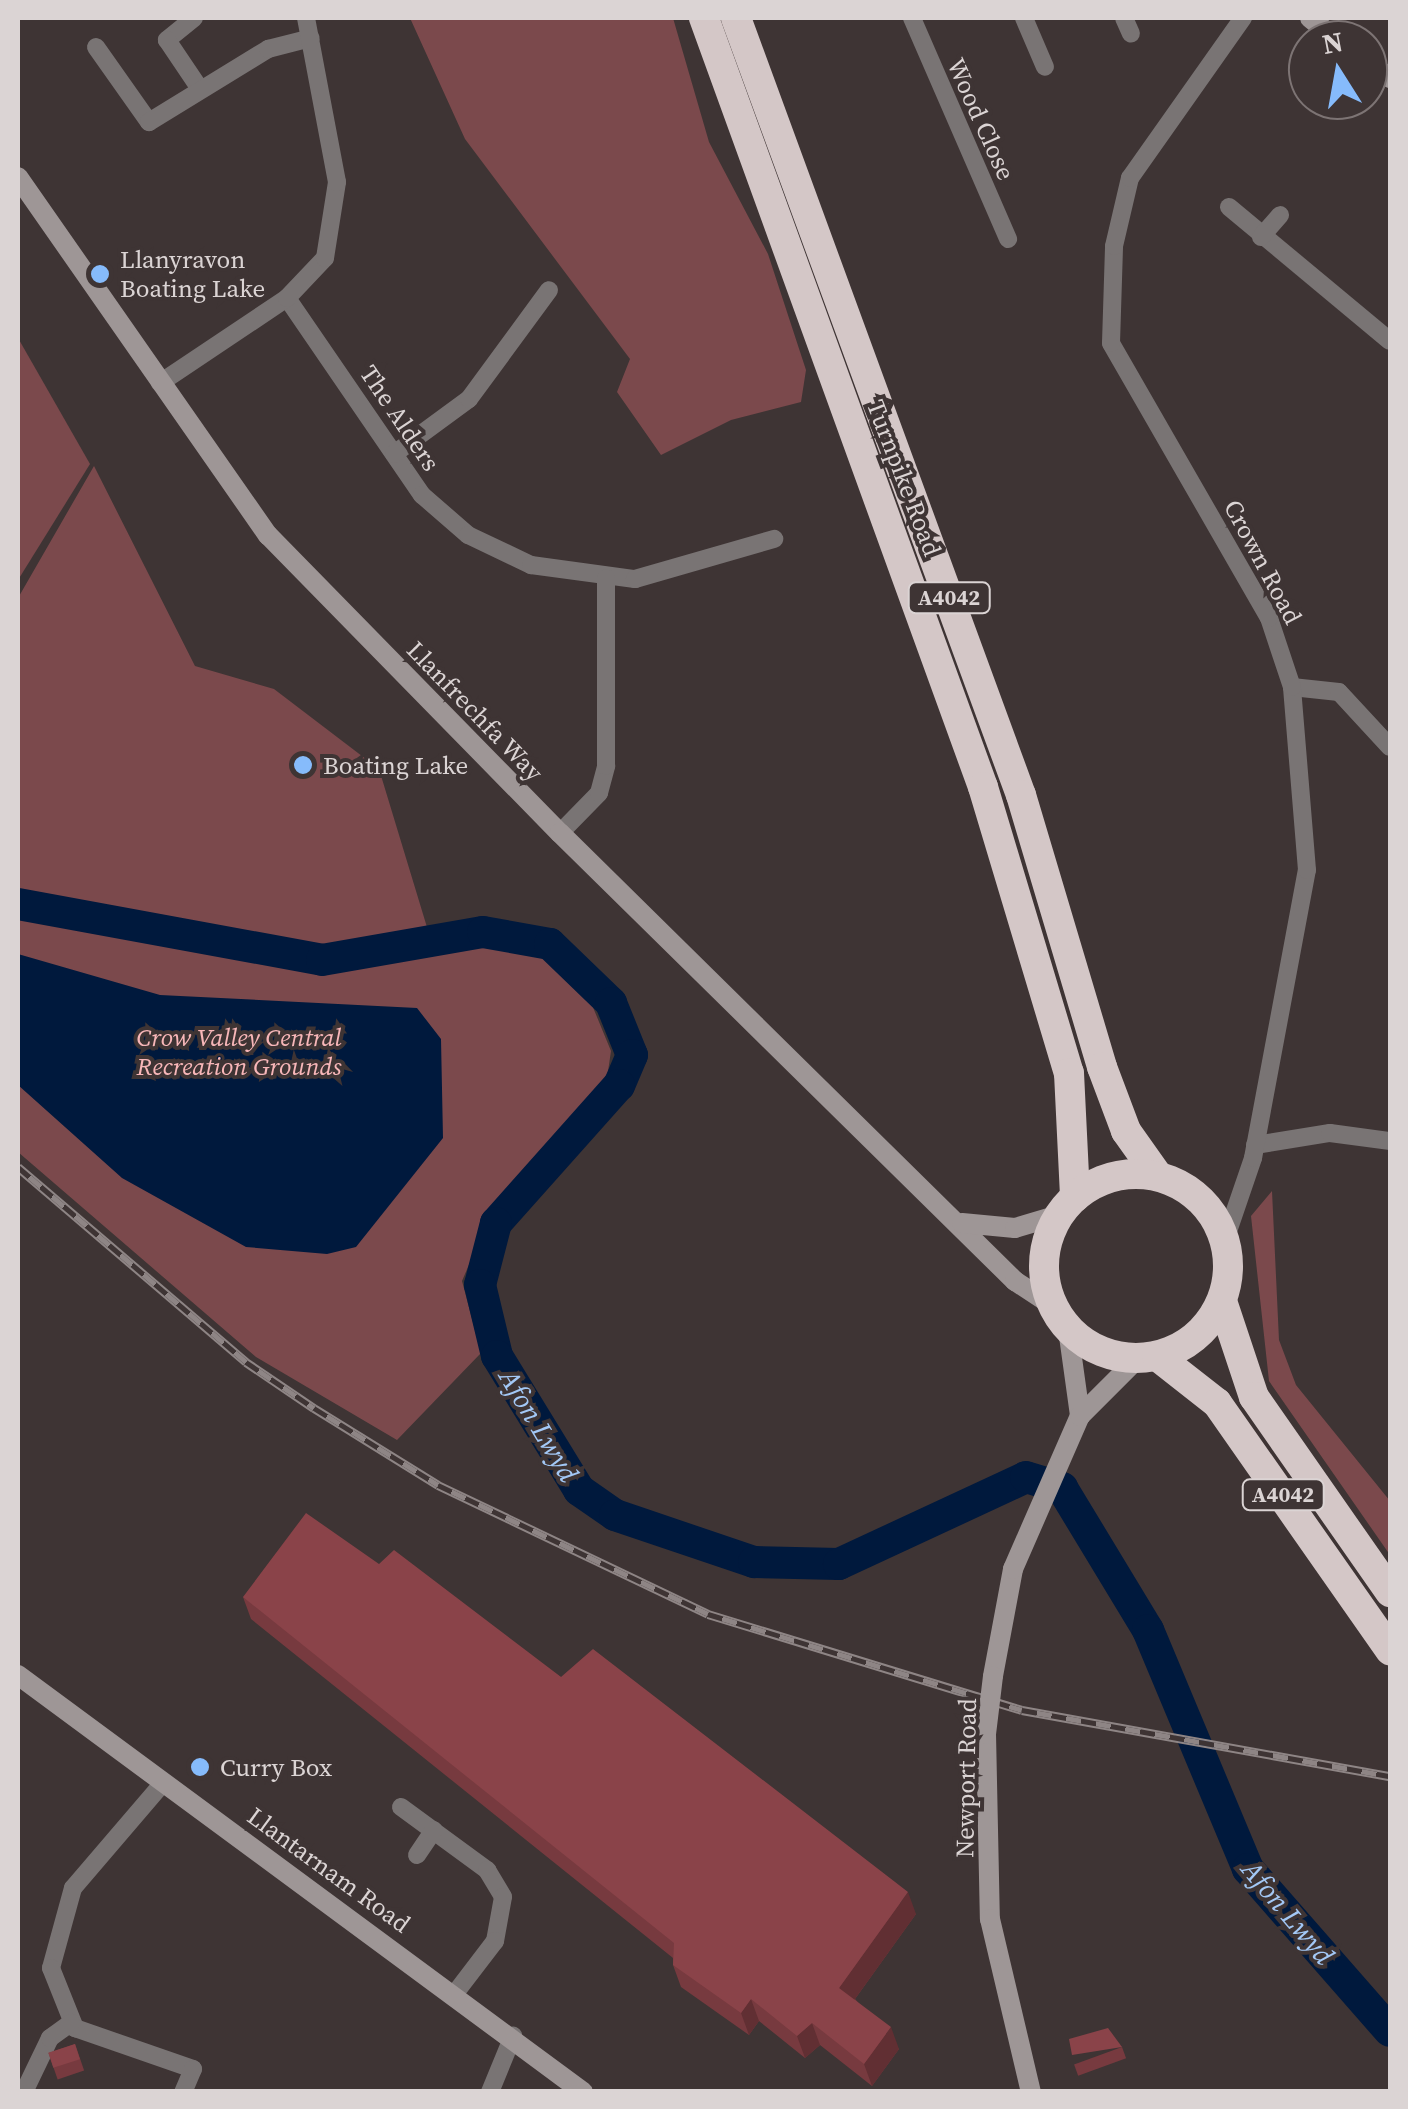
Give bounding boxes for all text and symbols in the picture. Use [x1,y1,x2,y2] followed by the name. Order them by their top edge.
[1288,20,1388,120] north arrow
[1319,22,1346,63] text: N
[941,53,1021,185] street label: Wood Close
[120,245,265,304] place label: Llanyravon Boating Lake
[89,263,111,285] marker: Llanyravon Boating Lake
[354,360,446,476] street label: The Alders
[860,396,948,560] street label: Turnpike Road
[1218,495,1308,629] street label: Crown Road
[906,581,992,615] road number: A4042
[400,635,550,787] street label: Llanfrechfa Way
[323,750,468,780] place label: Boating Lake
[292,754,314,776] marker: Boating Lake
[136,1023,342,1082] park label: Crow Valley Central Recreation Grounds
[492,1362,586,1488] water label: Afon Lwyd
[1240,1478,1326,1512] road number: A4042
[950,1698,982,1858] street label: Newport Road
[220,1752,332,1782] place label: Curry Box
[189,1756,211,1778] marker: Curry Box
[242,1801,416,1939] street label: Llantarnam Road
[1235,1853,1341,1971] water label: Afon Lwyd

